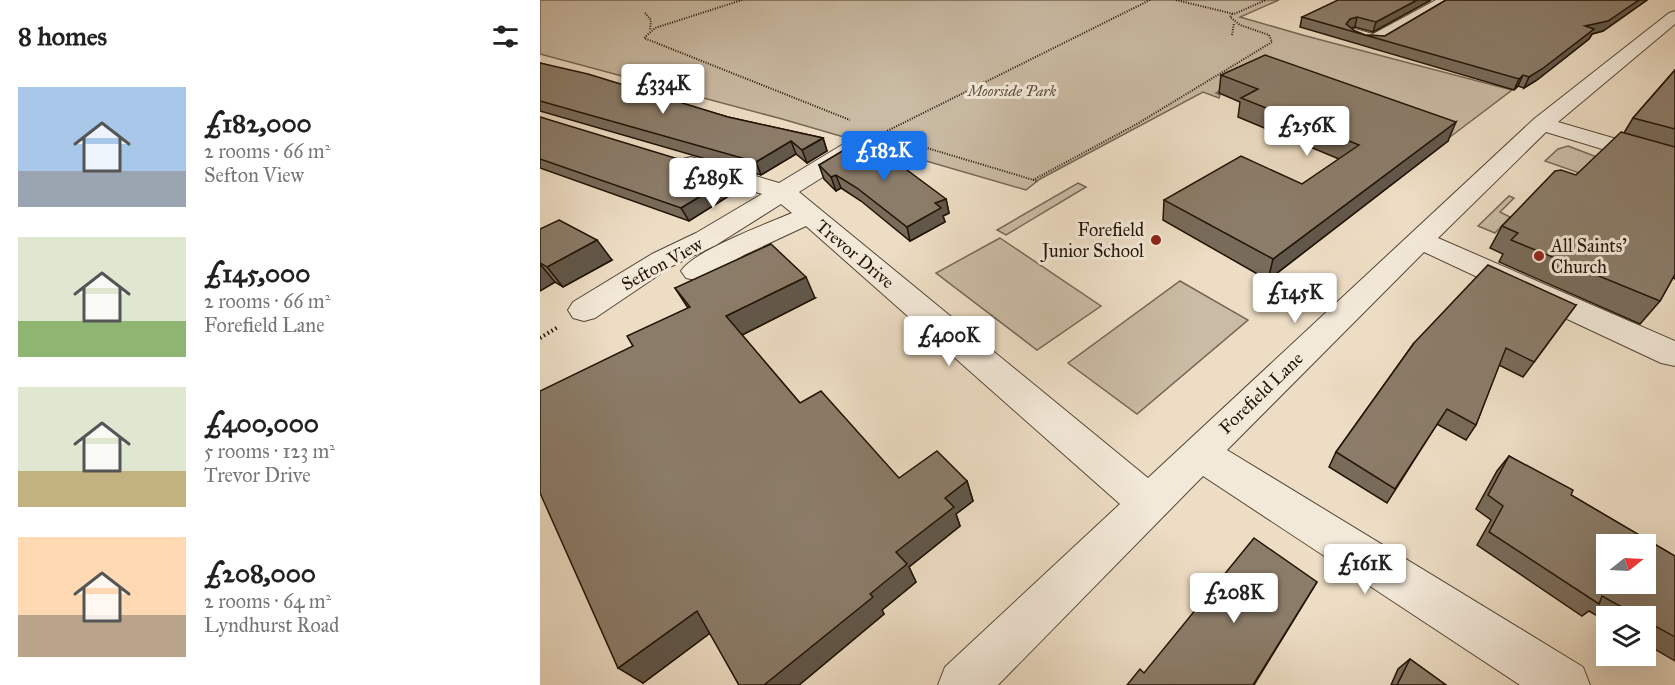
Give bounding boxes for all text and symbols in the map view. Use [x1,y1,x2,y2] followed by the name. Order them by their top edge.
[18,20,107,52] text: 8 homes
[489,20,522,53] icon: filters
[621,64,705,115] pin: £334K
[635,71,691,95] text: £334K
[966,82,1057,100] park label: Moorside Park
[1265,106,1349,157] pin: £256K
[204,107,312,139] text: £182,000
[66,111,138,183] icon: home
[1278,113,1336,137] text: £256K
[842,131,926,182] pin: £182K
[856,138,912,162] text: £182K
[204,139,330,163] text: 2 rooms · 66 m²
[671,158,755,209] pin: £289K
[204,163,304,187] text: Sefton View
[683,165,743,189] text: £289K
[811,215,899,293] street label: Trevor Drive
[1040,219,1144,263] place label: Forefield Junior School
[617,233,707,295] street label: Sefton View
[1149,233,1163,247] marker: Forefield Junior School
[1550,235,1627,278] place label: All Saints' Church
[1532,249,1546,263] marker: All Saints' Church
[204,257,310,289] text: £145,000
[66,261,138,333] icon: home
[1253,273,1337,324] pin: £145K
[1267,280,1323,304] text: £145K
[204,289,330,313] text: 2 rooms · 66 m²
[204,313,324,337] text: Forefield Lane
[907,316,991,367] pin: £400K
[918,323,980,347] text: £400K
[1214,347,1308,439] street label: Forefield Lane
[204,407,319,439] text: £400,000
[66,411,138,483] icon: home
[204,439,335,463] text: 5 rooms · 123 m²
[204,463,310,487] text: Trevor Drive
[1596,534,1656,594] north arrow
[1596,534,1656,666] map controls
[1323,544,1407,595] pin: £161K
[1338,551,1392,575] text: £161K
[204,557,316,589] text: £208,000
[66,561,138,633] icon: home
[1192,573,1276,624] pin: £208K
[1204,580,1264,604] text: £208K
[204,589,331,613] text: 2 rooms · 64 m²
[1596,606,1656,666] button: layers
[204,613,339,637] text: Lyndhurst Road

